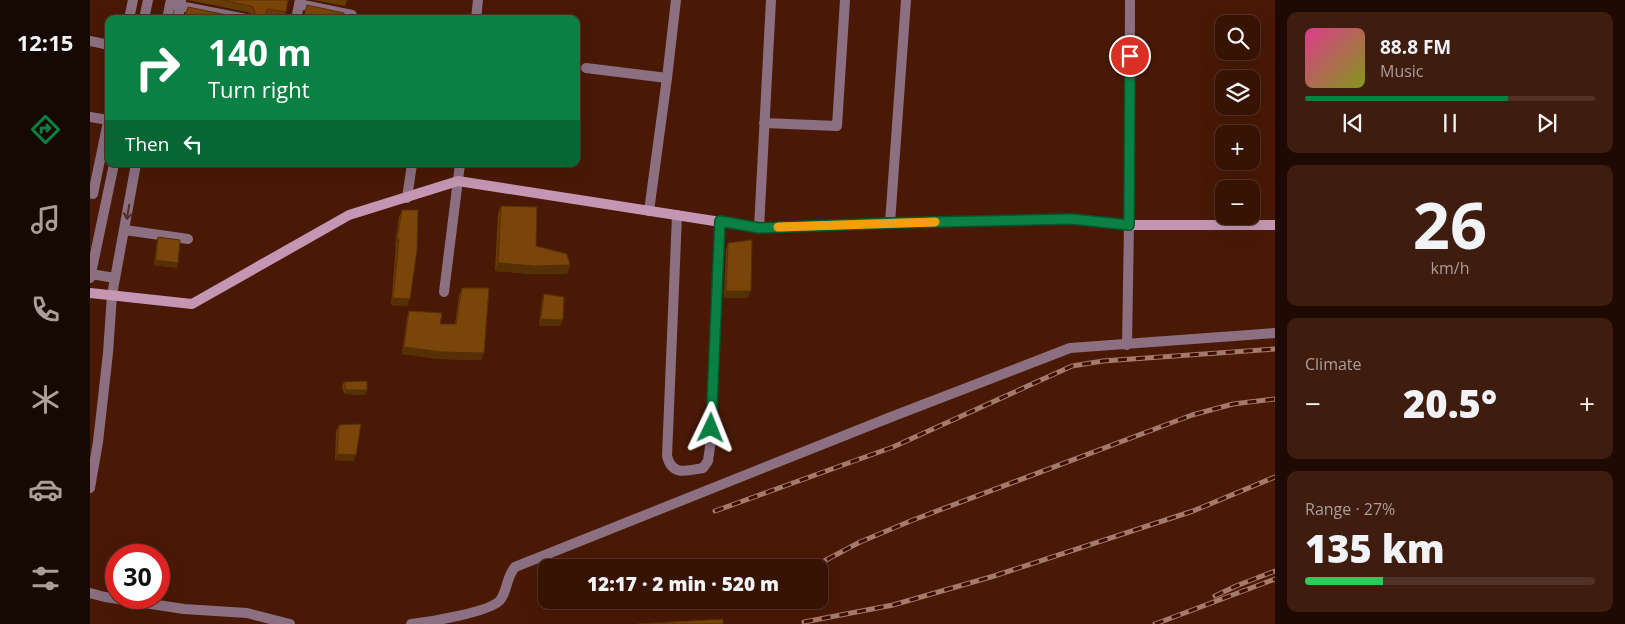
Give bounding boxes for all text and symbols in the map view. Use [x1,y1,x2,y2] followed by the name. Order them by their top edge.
[1215,15,1260,225] map controls
[1215,15,1260,60] button: search
[17,27,73,57] text: 12:15
[208,29,312,76] text: 140 m
[1380,34,1451,60] text: 88.8 FM
[125,35,190,100] icon: right
[1109,35,1151,77] pin
[1116,42,1144,70] icon: arrive
[1380,60,1424,82] text: Music
[1215,70,1260,115] button: layers
[208,74,310,104] text: Turn right
[1339,109,1367,137] icon: previous
[1436,109,1464,137] icon: pause
[1533,109,1561,137] icon: next
[28,112,63,147] icon: directions
[1215,125,1260,170] button: +
[179,130,207,158] icon: left
[125,131,169,157] text: Then
[1215,180,1260,225] button: −
[1413,180,1487,268] text: 26
[28,202,63,237] icon: music
[122,203,132,219] one-way arrow
[1431,257,1469,279] text: km/h
[28,292,63,327] icon: phone
[1305,353,1362,375] text: Climate
[1403,377,1497,429] text: 20.5°
[28,382,63,417] icon: climate
[1305,384,1321,422] text: −
[1579,384,1595,422] text: +
[684,401,736,453] position arrow
[28,472,63,507] icon: car
[1305,498,1395,520] text: Range · 27%
[1305,522,1445,574] text: 135 km
[105,544,170,609] speed limit sign: 30
[28,561,63,596] icon: filters
[587,571,779,597] text: 12:17 · 2 min · 520 m

